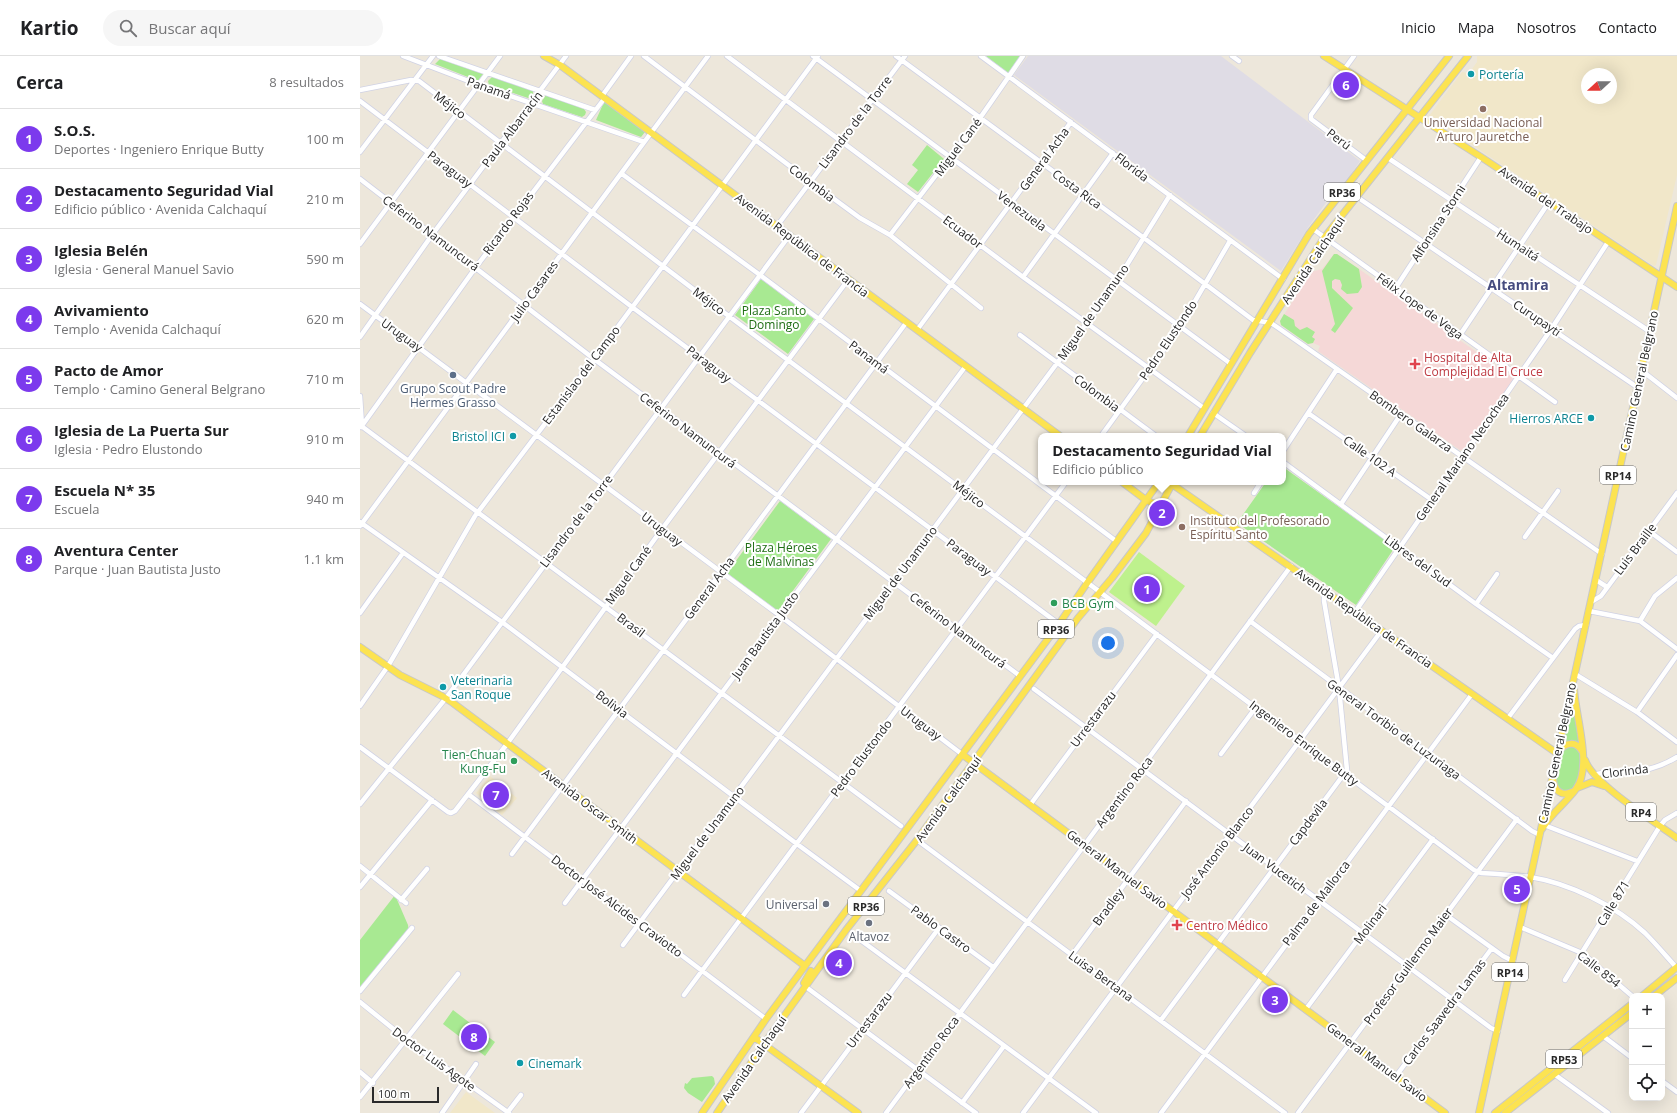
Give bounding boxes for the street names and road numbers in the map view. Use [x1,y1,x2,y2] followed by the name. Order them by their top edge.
[815,72,896,172] street label: Lisandro de la Torre
[465,73,513,103] street label: Panamá
[430,87,470,123] street label: Méjico
[478,87,546,171] street label: Paula Albarracín
[930,114,986,180] street label: Miguel Cané
[1015,124,1073,194] street label: General Acha
[1323,124,1355,154] street label: Perú
[424,147,477,192] street label: Paraguay
[1112,149,1152,185] street label: Florida
[786,160,838,206] street label: Colombia
[1495,162,1597,238] street label: Avenida del Trabajo
[1049,165,1105,213] street label: Costa Rica
[1407,181,1469,265] street label: Alfonsina Storni
[1324,183,1360,201] road number: RP36
[994,187,1050,235] street label: Venezuela
[478,188,538,258] street label: Ricardo Rojas
[732,189,872,301] street label: Avenida República de Francia
[379,191,483,275] street label: Ceferino Namuncurá
[940,211,987,253] street label: Ecuador
[1277,212,1349,307] street label: Avenida Calchaquí
[1493,225,1543,265] street label: Humaitá
[506,257,562,326] street label: Julio Casares
[1053,261,1133,363] street label: Miguel de Unamuno
[1373,269,1467,343] street label: Félix Lope de Vega
[689,283,729,319] street label: Méjico
[1510,296,1565,341] street label: Curupaytí
[1135,297,1201,383] street label: Pedro Elustondo
[1616,309,1662,453] street label: Camino General Belgrano
[378,314,427,356] street label: Uruguay
[538,322,624,428] street label: Estanislao del Campo
[846,336,892,378] street label: Panamá
[683,342,736,387] street label: Paraguay
[1071,370,1123,416] street label: Colombia
[1366,386,1456,456] street label: Bombero Galarza
[636,388,740,472] street label: Ceferino Namuncurá
[1411,390,1513,524] street label: General Mariano Necochea
[1340,431,1400,481] street label: Calle 102 A
[1600,466,1636,484] road number: RP14
[536,471,617,571] street label: Lisandro de la Torre
[949,476,989,512] street label: Méjico
[638,508,687,551] street label: Uruguay
[1610,519,1660,578] street label: Luis Braille
[859,523,941,623] street label: Miguel de Unamuno
[1381,531,1455,591] street label: Libres del Sud
[943,535,996,580] street label: Paraguay
[601,542,655,608] street label: Miguel Cané
[680,553,738,623] street label: General Acha
[1292,564,1436,672] street label: Avenida República de Francia
[727,588,803,683] street label: Juan Bautista Justo
[906,588,1010,672] street label: Ceferino Namuncurá
[613,609,649,641] street label: Brasil
[1038,620,1074,638] road number: RP36
[1324,675,1464,783] street label: General Toribio de Luzuriaga
[1534,681,1580,825] street label: Camino General Belgrano
[592,686,632,722] street label: Bolivia
[1066,687,1120,751] street label: Urrestarazu
[1246,696,1363,790] street label: Ingeniero Enrique Butty
[897,702,946,745] street label: Uruguay
[826,716,896,800] street label: Pedro Elustondo
[911,752,986,846] street label: Avenida Calchaquí
[1092,753,1156,831] street label: Argentino Roca
[1601,760,1649,782] street label: Clorinda
[539,764,641,848] street label: Avenida Oscar Smith
[666,783,748,883] street label: Miguel de Unamuno
[1285,795,1331,849] street label: Capdevila
[1176,803,1257,902] street label: José Antonio Blanco
[1626,803,1656,821] road number: RP4
[1063,826,1171,912] street label: General Manuel Savio
[1239,838,1310,897] street label: Juan Vucetich
[548,851,686,961] street label: Doctor José Alcides Craviotto
[1278,857,1354,949] street label: Palma de Mallorca
[1593,877,1633,929] street label: Calle 871
[1088,884,1128,929] street label: Bradley
[848,897,884,915] road number: RP36
[907,901,975,957] street label: Pablo Castro
[1349,901,1391,947] street label: Molinari
[1360,904,1457,1028] street label: Profesor Guillermo Maier
[1065,947,1137,1005] street label: Luisa Bertana
[1574,947,1624,991] street label: Calle 854
[1398,955,1490,1069] street label: Carlos Saavedra Lamas
[1492,963,1528,981] road number: RP14
[842,988,896,1052] street label: Urrestarazu
[718,1011,791,1106] street label: Avenida Calchaquí
[899,1013,963,1091] street label: Argentino Roca
[1323,1019,1431,1105] street label: General Manuel Savio
[389,1023,479,1095] street label: Doctor Luis Agote
[1546,1050,1582,1068] road number: RP53

